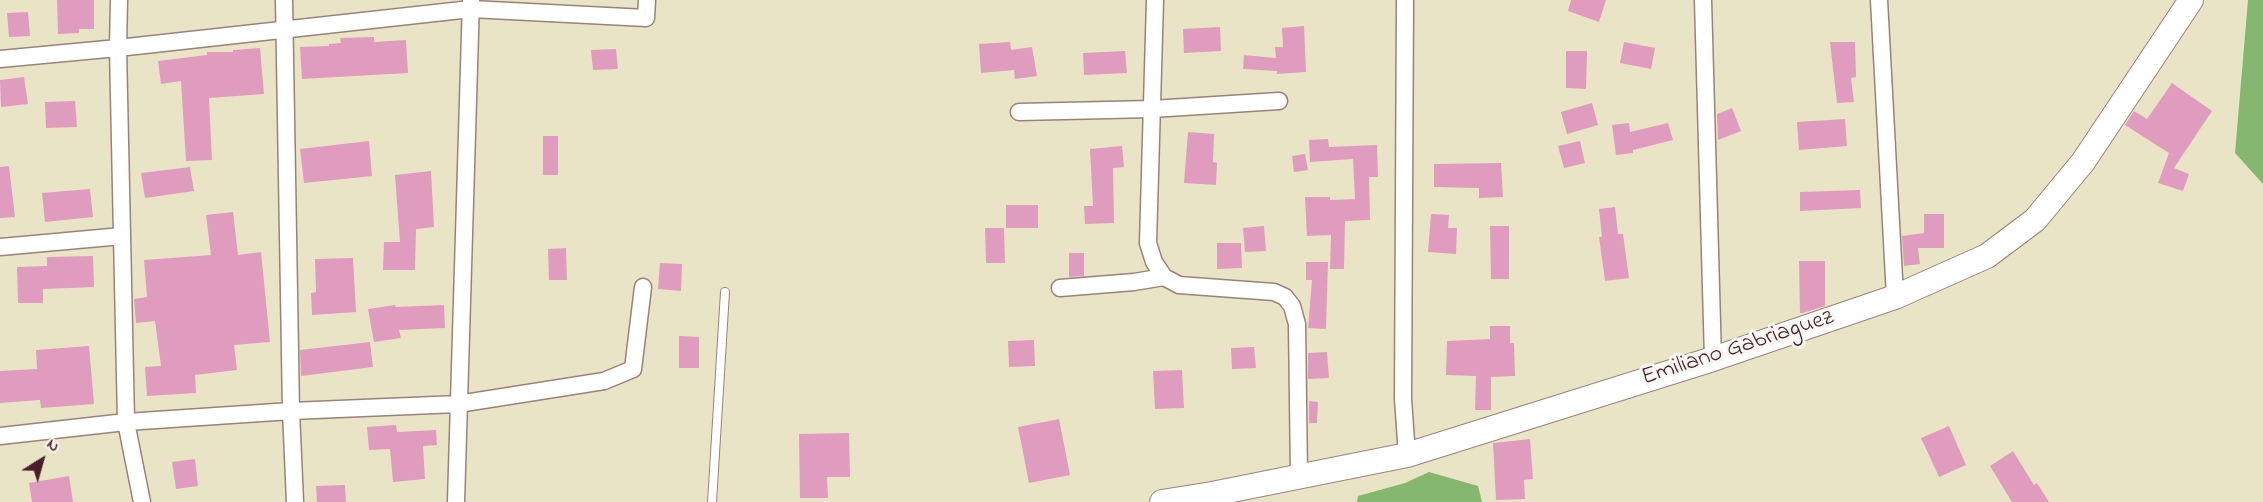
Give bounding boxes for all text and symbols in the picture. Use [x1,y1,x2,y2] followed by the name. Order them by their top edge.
[1639,304,1837,394] street label: Emiliano Gabriaguez
[12,430,72,490] north arrow
[41,433,64,458] text: N

